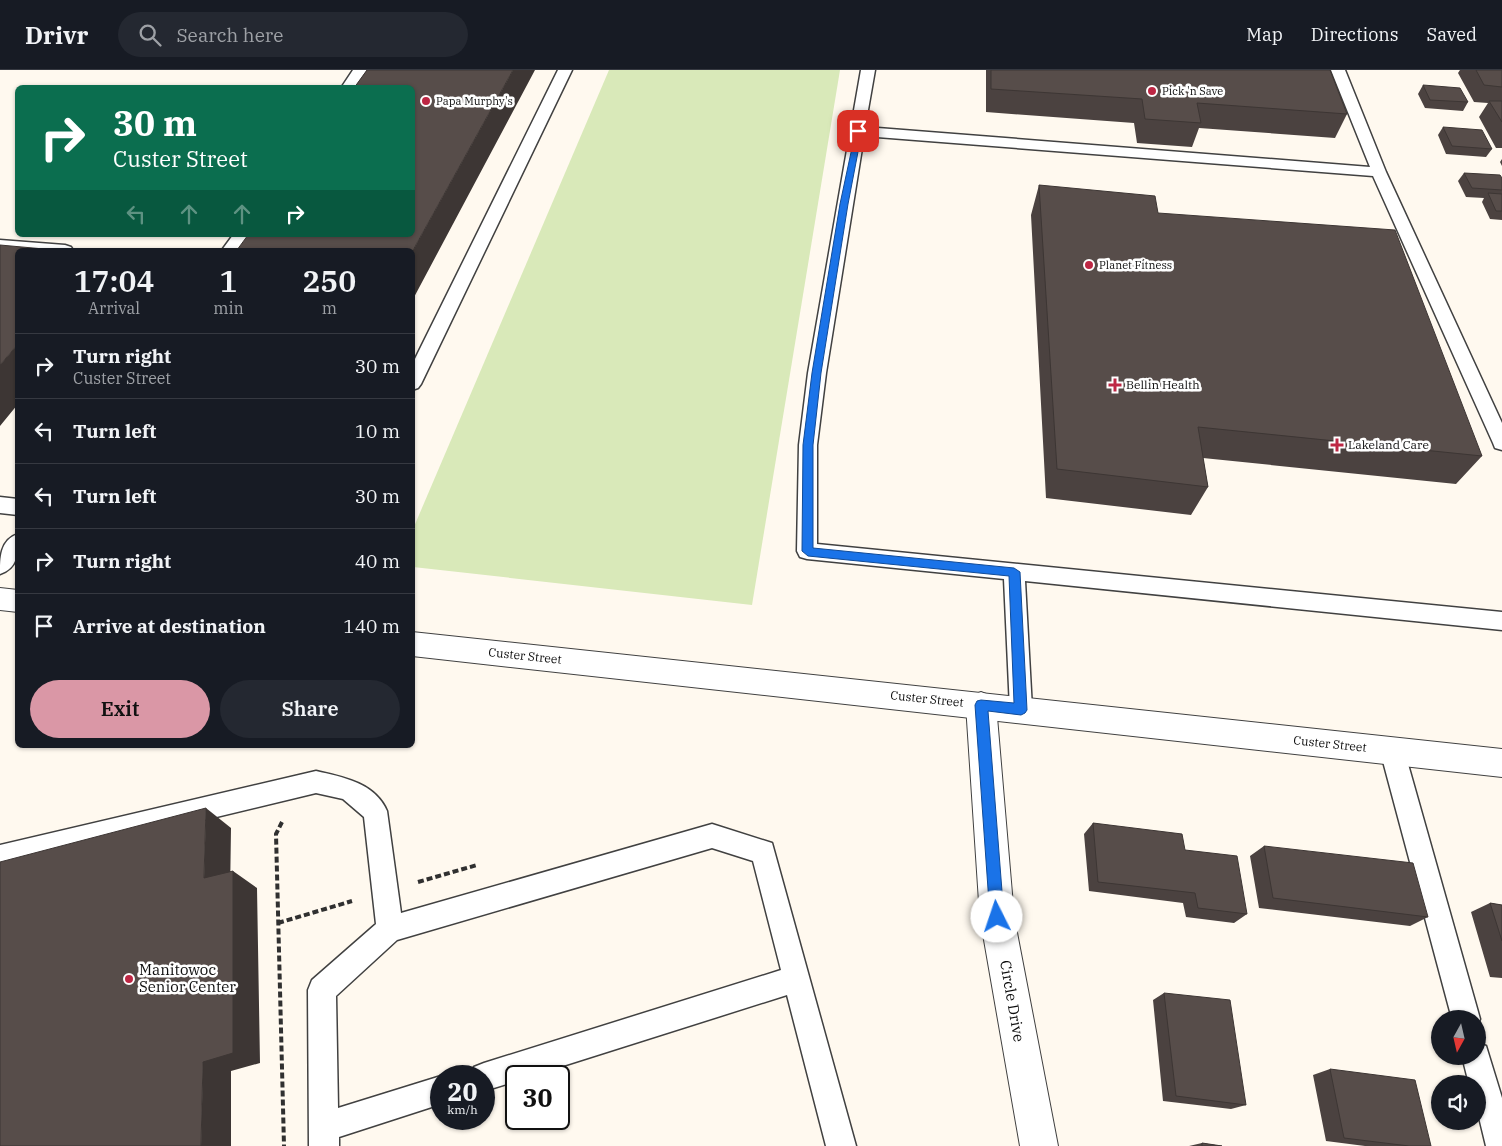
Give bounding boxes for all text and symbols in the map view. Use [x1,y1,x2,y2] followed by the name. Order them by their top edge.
[118,12,468,57] search box
[25,19,88,51] text: Drivr
[136,21,164,49] icon: search
[176,23,283,47] text: Search here
[1246,23,1283,46] text: Map
[1311,23,1399,46] text: Directions
[1427,23,1477,46] text: Saved
[1162,84,1223,98] place label: Pick 'n Save
[1146,85,1158,97] marker: Pick 'n Save
[436,94,513,108] place label: Papa Murphy's
[420,95,432,107] marker: Papa Murphy's
[113,100,197,146] text: 30 m
[30,105,95,170] icon: right
[837,110,879,152] pin
[844,117,872,145] icon: arrive
[113,144,248,173] text: Custer Street
[122,200,150,228] icon: left
[175,200,203,228] icon: ahead
[228,200,256,228] icon: ahead
[281,200,309,228] icon: right
[1099,258,1172,272] place label: Planet Fitness
[1083,259,1095,271] marker: Planet Fitness
[74,261,155,300] text: 17:04
[219,261,237,300] text: 1
[302,261,356,300] text: 250
[88,298,140,318] text: Arrival
[213,298,244,318] text: min
[322,298,337,318] text: m
[73,344,171,368] text: Turn right
[30,352,58,380] icon: right
[355,354,400,378] text: 30 m
[73,368,171,388] text: Custer Street
[1126,377,1200,392] place label: Bellin Health
[1108,378,1122,392] marker: Bellin Health
[30,417,58,445] icon: left
[73,419,156,443] text: Turn left
[355,419,400,443] text: 10 m
[1348,437,1429,452] place label: Lakeland Care
[1330,438,1344,452] marker: Lakeland Care
[30,482,58,510] icon: left
[73,484,156,508] text: Turn left
[355,484,400,508] text: 30 m
[30,547,58,575] icon: right
[73,549,171,573] text: Turn right
[355,549,400,573] text: 40 m
[30,612,58,640] icon: arrive
[73,614,266,638] text: Arrive at destination
[343,614,400,638] text: 140 m
[488,644,562,667] street label: Custer Street
[30,680,210,738] button: Exit
[220,680,400,738] button: Share
[890,687,964,710] street label: Custer Street
[1293,732,1367,755] street label: Custer Street
[970,890,1022,942] position arrow
[996,959,1029,1043] street label: Circle Drive
[139,960,236,996] place label: Manitowoc Senior Center
[123,973,135,985] marker: Manitowoc Senior Center
[1431,1010,1486,1065] north arrow
[1431,1010,1486,1130] map controls
[505,1065,570,1130] speed limit sign: 30
[447,1075,478,1108] text: 20
[1431,1075,1486,1130] button: sound
[447,1102,478,1117] text: km/h

